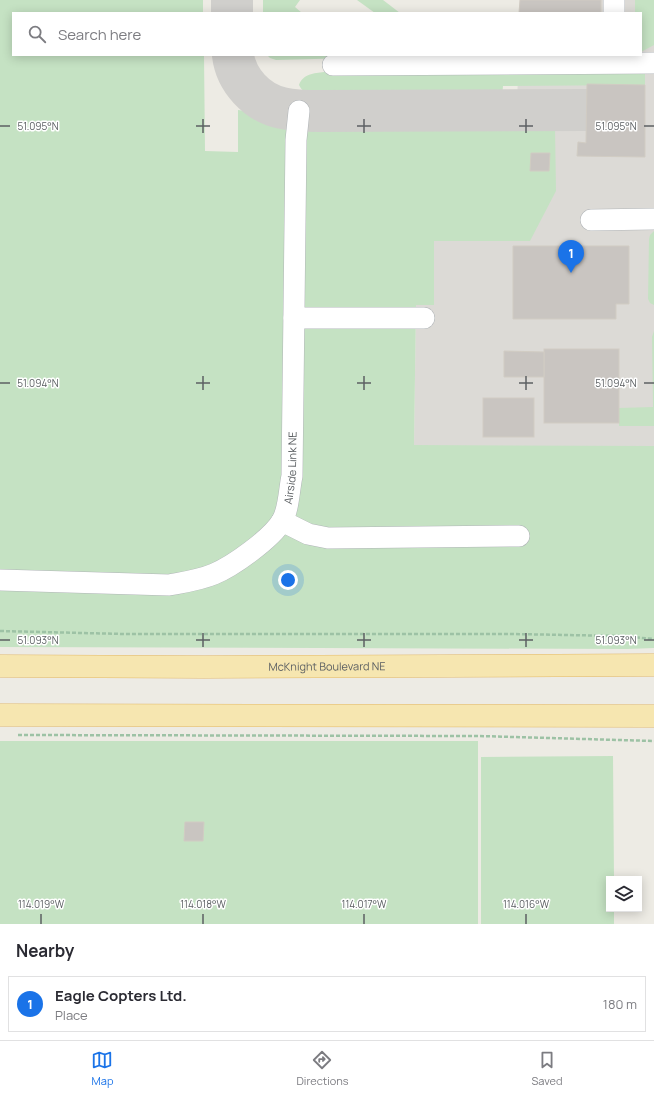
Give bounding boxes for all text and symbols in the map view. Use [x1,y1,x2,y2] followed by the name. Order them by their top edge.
[12,12,642,56] search box
[26,23,48,45] icon: search
[58,24,141,45] text: Search here
[17,119,59,133] text: 51.095°N
[595,119,637,133] text: 51.095°N
[558,240,584,273] pin: 1
[17,376,59,390] text: 51.094°N
[595,376,637,390] text: 51.094°N
[280,431,300,505] street label: Airside Link NE
[278,570,298,590] your location
[18,633,59,647] text: 51.093°N
[596,633,637,647] text: 51.093°N
[268,658,386,674] street label: McKnight Boulevard NE
[606,876,642,912] map controls
[606,876,642,912] button: layers
[18,897,65,911] text: 114.019°W
[180,897,226,911] text: 114.018°W
[342,897,387,911] text: 114.017°W
[503,897,550,911] text: 114.016°W
[16,939,74,962] text: Nearby
[55,985,187,1006] text: Eagle Copters Ltd.
[27,995,33,1013] text: 1
[603,995,637,1013] text: 180 m
[55,1006,88,1024] text: Place
[91,1049,113,1088] tab: Map
[296,1049,349,1088] tab: Directions
[532,1049,563,1088] tab: Saved

